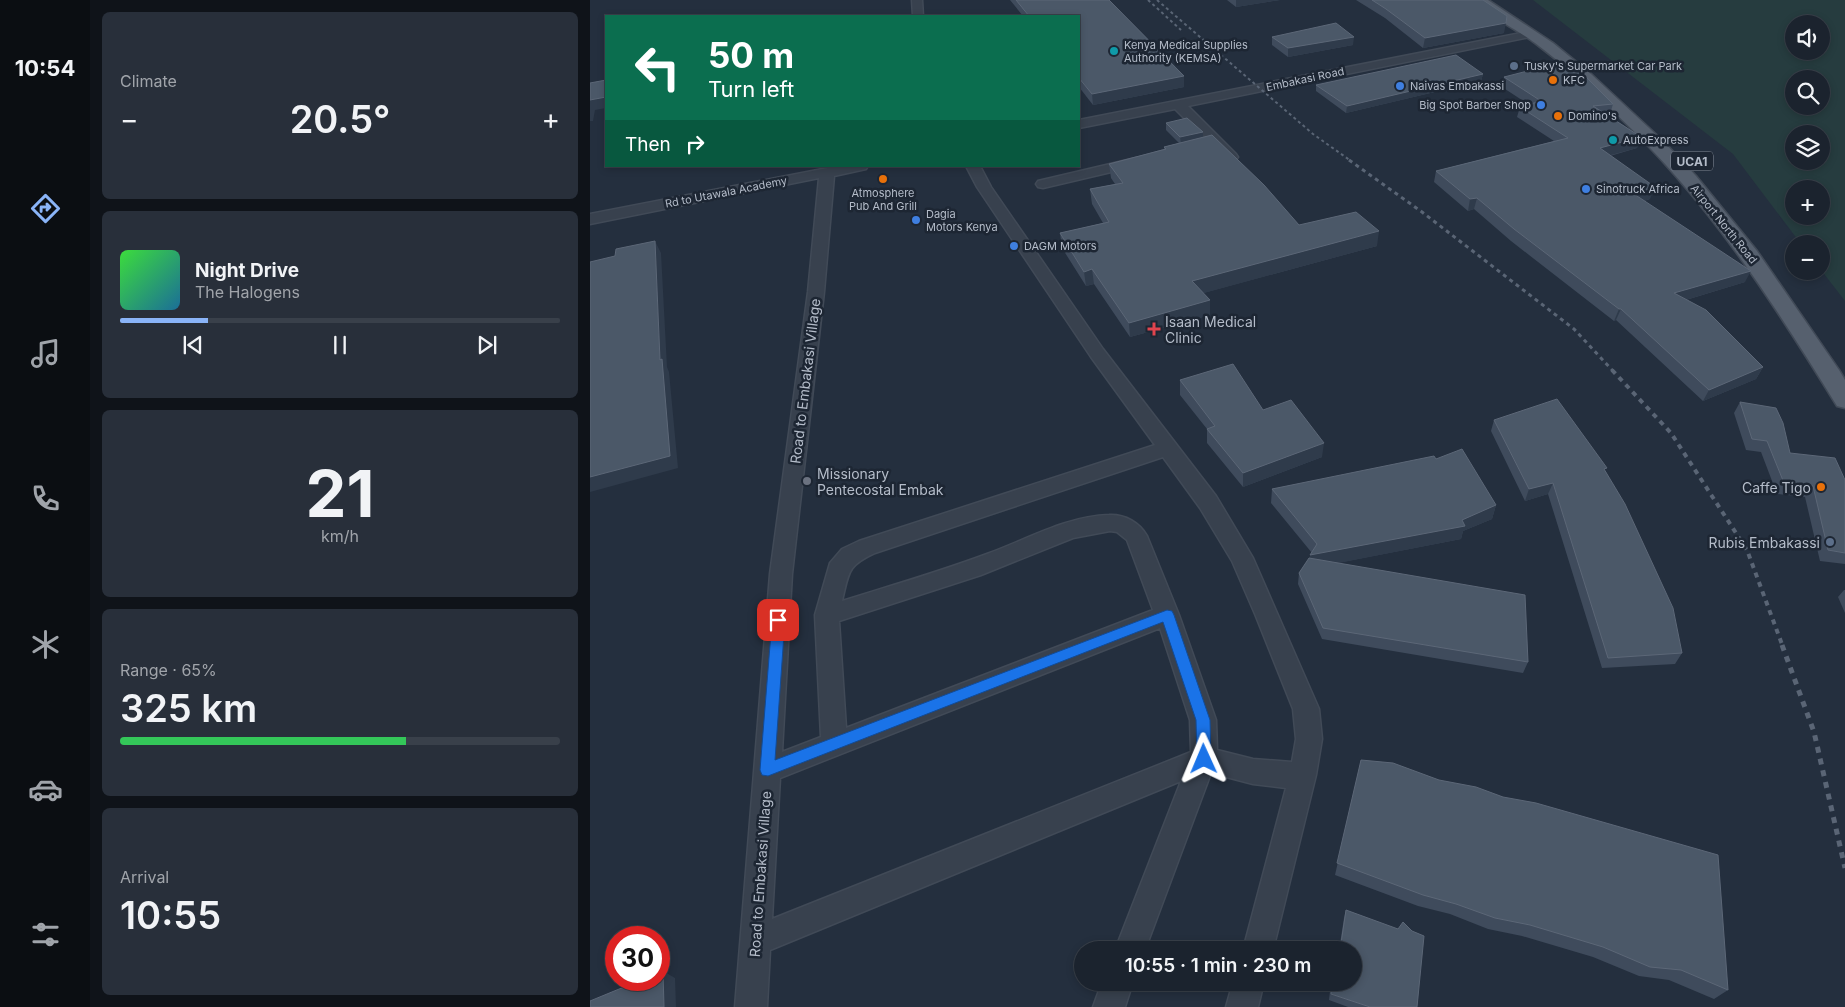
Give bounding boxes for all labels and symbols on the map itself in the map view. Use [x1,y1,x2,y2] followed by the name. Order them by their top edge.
[1124,38,1248,65] place label: Kenya Medical Supplies Authority (KEMSA)
[1108,45,1120,57] marker: Kenya Medical Supplies Authority (KEMSA)
[1524,59,1682,73] place label: Tusky's Supermarket Car Park
[1508,60,1520,72] marker: Tusky's Supermarket Car Park
[1265,64,1345,94] street label: Embakasi Road
[1563,73,1585,87] place label: KFC
[1547,74,1559,86] marker: KFC
[1410,79,1504,93] place label: Naivas Embakassi
[1394,80,1406,92] marker: Naivas Embakassi
[1419,98,1531,112] place label: Big Spot Barber Shop
[1535,99,1547,111] marker: Big Spot Barber Shop
[1568,109,1617,123] place label: Domino's
[1552,110,1564,122] marker: Domino's
[1623,133,1689,147] place label: AutoExpress
[1607,134,1619,146] marker: AutoExpress
[1671,152,1713,170] road number: UCA1
[664,173,788,211] street label: Rd to Utawala Academy
[877,173,889,185] marker: Atmosphere Pub And Grill
[1596,182,1680,196] place label: Sinotruck Africa
[1688,182,1760,266] street label: Airport North Road
[1580,183,1592,195] marker: Sinotruck Africa
[849,186,917,213] place label: Atmosphere Pub And Grill
[926,207,998,234] place label: Dagia Motors Kenya
[910,214,922,226] marker: Dagia Motors Kenya
[1024,239,1097,253] place label: DAGM Motors
[1008,240,1020,252] marker: DAGM Motors
[786,297,824,465] street label: Road to Embakasi Village
[1165,313,1256,346] place label: Isaan Medical Clinic
[1147,322,1161,336] marker: Isaan Medical Clinic
[817,465,944,498] place label: Missionary Pentecostal Embak
[801,475,813,487] marker: Missionary Pentecostal Embak
[1742,479,1811,496] place label: Caffe Tigo
[1815,481,1827,493] marker: Caffe Tigo
[1708,534,1820,551] place label: Rubis Embakassi
[1824,536,1836,548] marker: Rubis Embakassi
[757,599,799,641] pin
[1177,732,1229,784] position arrow
[746,790,774,958] street label: Road to Embakasi Village
[605,926,670,991] speed limit sign: 30

